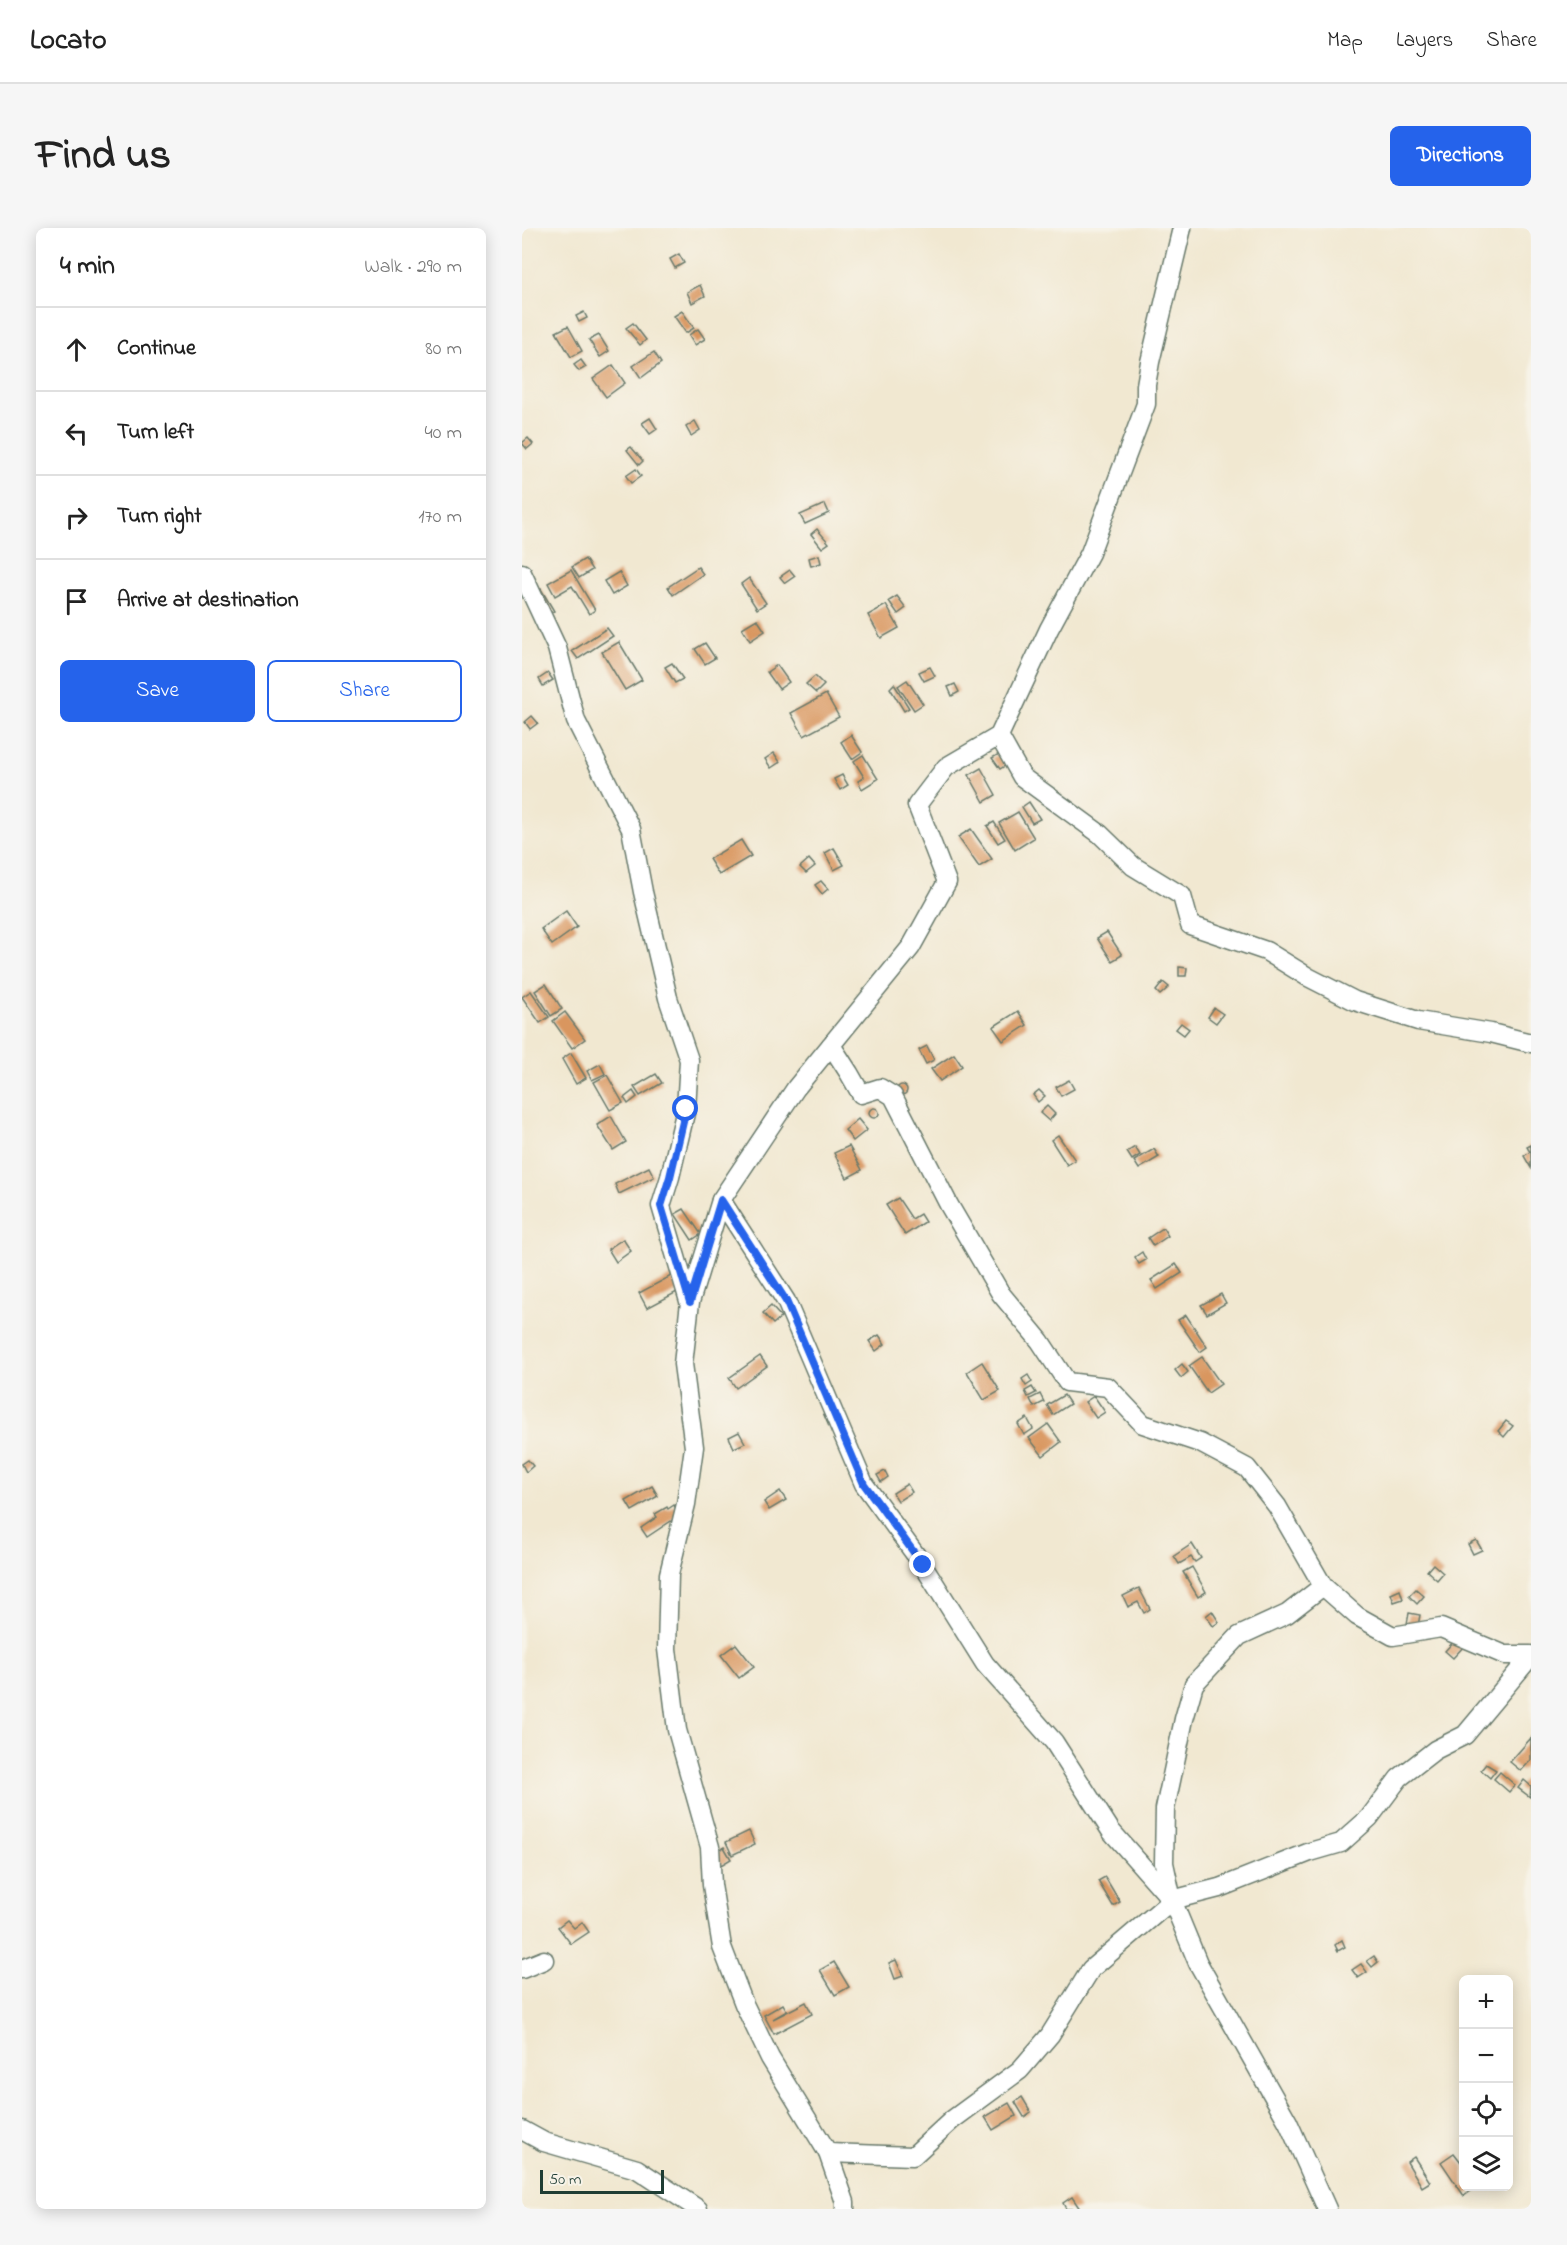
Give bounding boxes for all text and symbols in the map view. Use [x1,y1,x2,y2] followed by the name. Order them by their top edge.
[30,21,106,62] text: Locato
[1327,26,1363,56] text: Map
[1396,26,1453,56] text: Layers
[1486,26,1537,56] text: Share
[36,126,171,187] text: Find us
[1390,126,1531,186] button: Directions
[60,248,115,286] text: 4 min
[364,253,462,282] text: Walk · 290 m
[60,333,93,366] icon: ahead
[117,333,196,365] text: Continue
[425,335,462,364] text: 80 m
[60,417,93,450] icon: left
[117,417,194,449] text: Turn left
[425,419,462,448] text: 40 m
[60,501,93,534] icon: right
[117,501,202,533] text: Turn right
[418,503,462,532] text: 170 m
[60,585,93,618] icon: arrive
[117,585,299,617] text: Arrive at destination
[60,660,255,722] button: Save
[267,660,462,722] button: Share
[672,1095,698,1121] route start
[909,1551,935,1577] route end
[1459,1975,1513,2191] map controls
[1459,1975,1513,2029] button: +
[1459,2029,1513,2083] button: −
[1459,2083,1513,2137] button: locate
[1459,2137,1513,2191] button: layers
[540,2167,664,2194] scale bar
[549,2168,581,2192] text: 50 m

